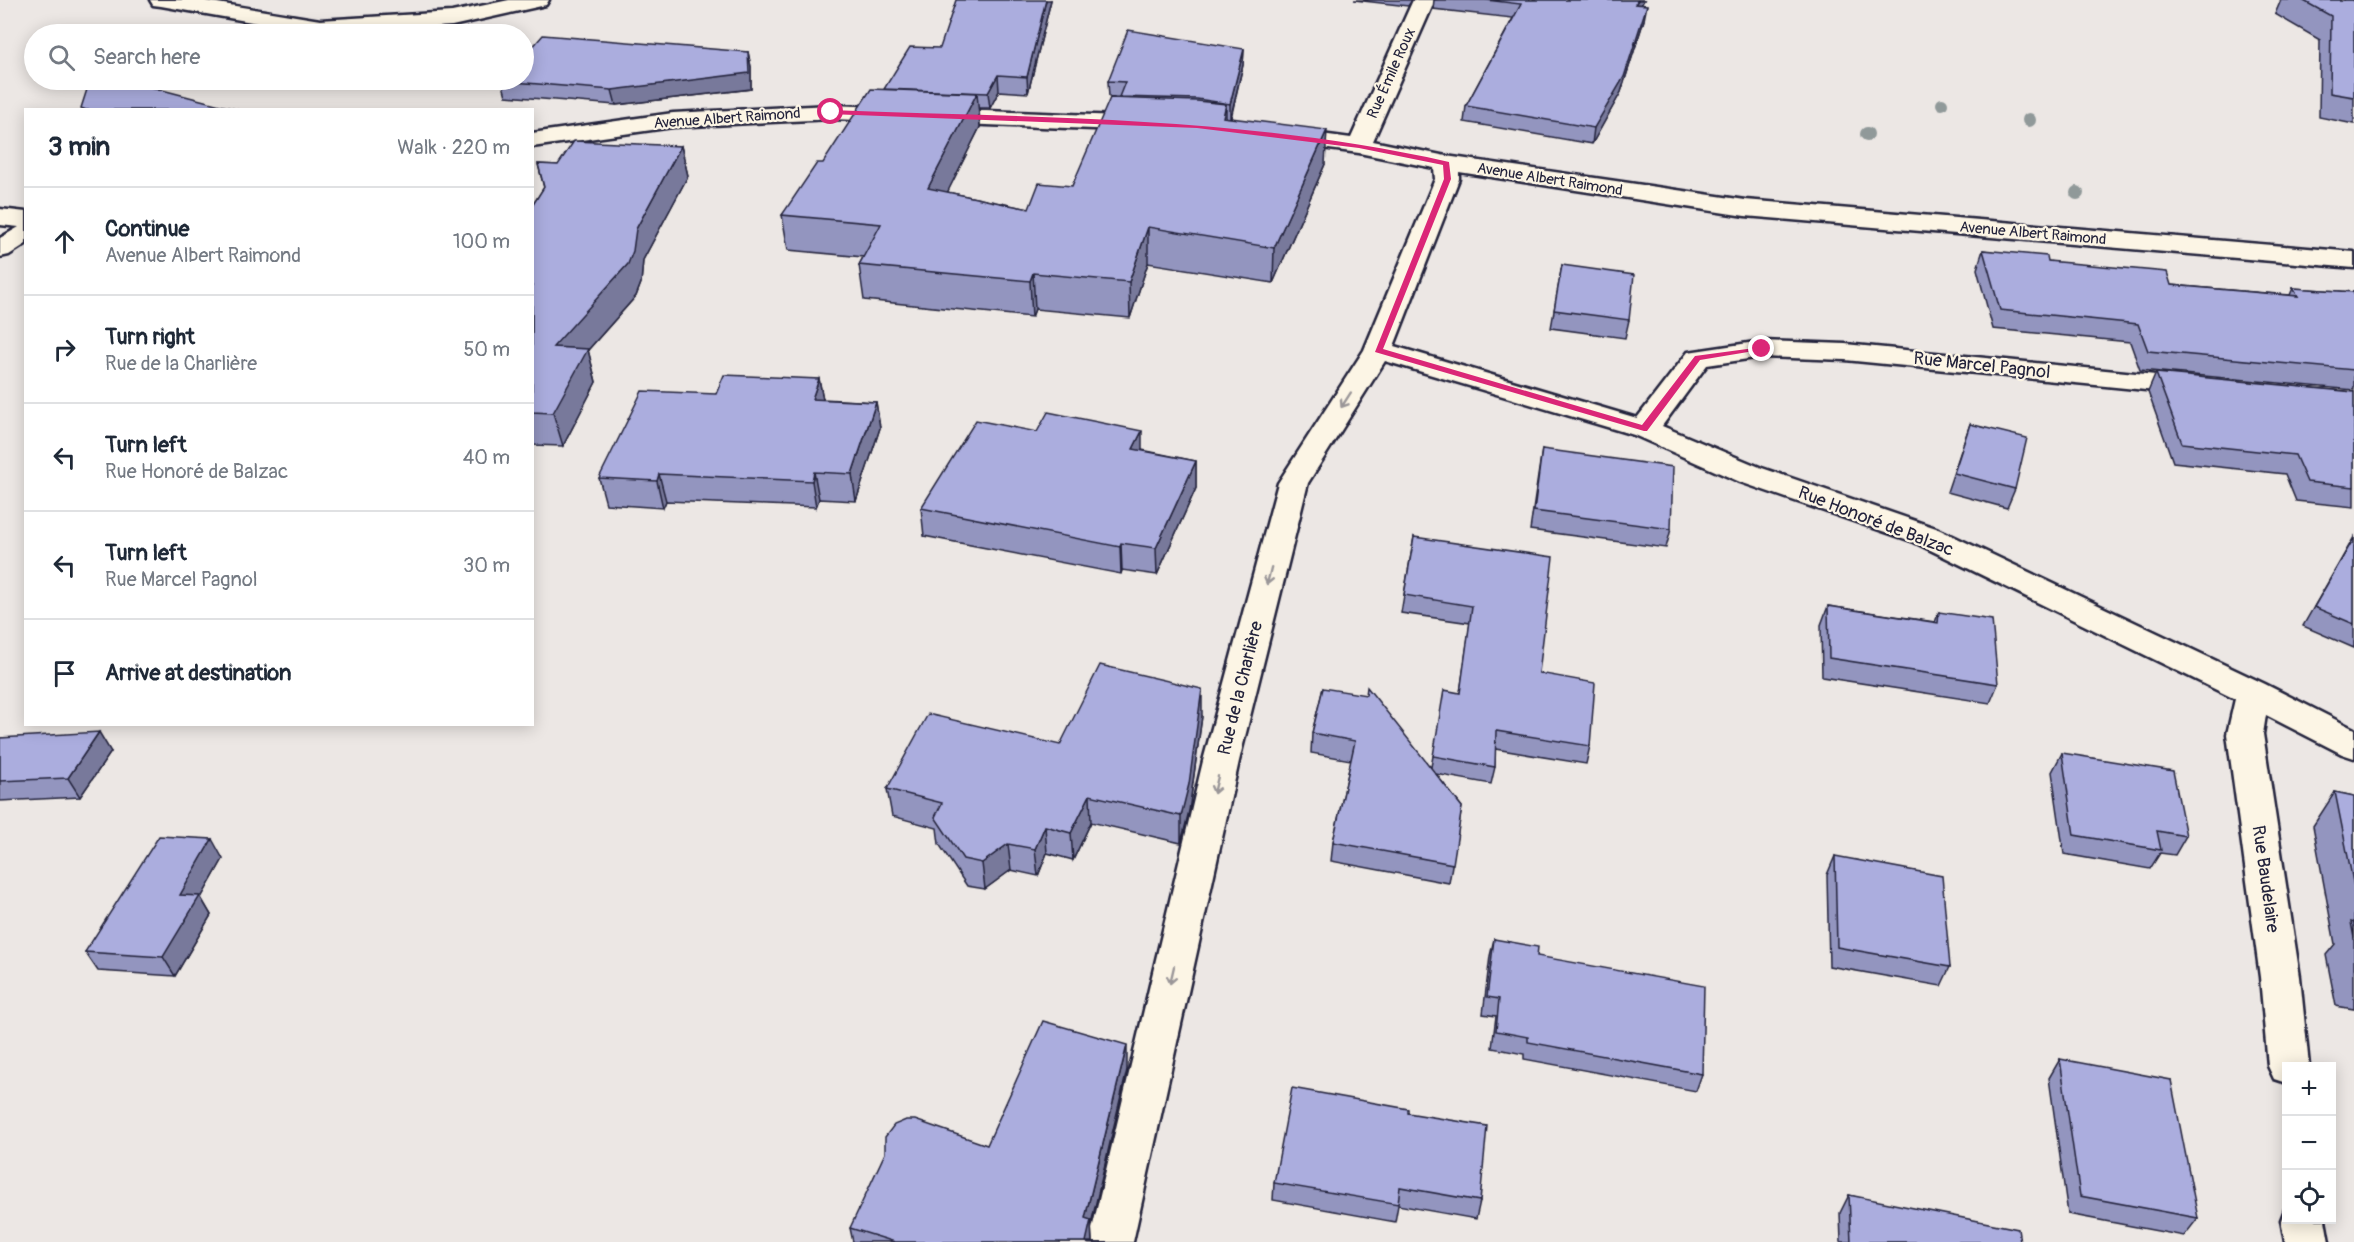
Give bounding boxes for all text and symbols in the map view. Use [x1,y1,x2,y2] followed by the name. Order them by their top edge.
[24,24,534,90] search box
[1363,25,1420,122] street label: Rue Émile Roux
[45,41,78,74] icon: search
[93,43,200,71] text: Search here
[817,98,843,124] route start
[653,104,801,133] street label: Avenue Albert Raimond
[48,131,110,163] text: 3 min
[397,135,510,160] text: Walk · 220 m
[1476,159,1624,200] street label: Avenue Albert Raimond
[105,215,189,243] text: Continue
[1959,218,2107,249] street label: Avenue Albert Raimond
[48,225,81,258] icon: ahead
[453,229,510,254] text: 100 m
[105,243,301,268] text: Avenue Albert Raimond
[105,323,195,351] text: Turn right
[48,333,81,366] icon: right
[1748,335,1774,361] route end
[463,337,510,362] text: 50 m
[1912,347,2051,384] street label: Rue Marcel Pagnol
[105,351,257,376] text: Rue de la Charlière
[1340,391,1353,408] one-way arrow
[105,431,187,459] text: Turn left
[48,441,81,474] icon: left
[463,445,510,470] text: 40 m
[105,459,288,484] text: Rue Honoré de Balzac
[1795,481,1957,562] street label: Rue Honoré de Balzac
[105,539,187,567] text: Turn left
[48,549,81,582] icon: left
[463,553,510,578] text: 30 m
[1263,566,1274,585] one-way arrow
[105,567,258,592] text: Rue Marcel Pagnol
[1213,619,1268,757] street label: Rue de la Charlière
[48,657,81,690] icon: arrive
[105,659,291,687] text: Arrive at destination
[1209,776,1221,795] one-way arrow
[2247,824,2284,934] street label: Rue Baudelaire
[1166,965,1177,985] one-way arrow
[2282,1062,2336,1224] map controls
[2282,1062,2336,1116] button: +
[2282,1116,2336,1170] button: −
[2282,1170,2336,1224] button: locate

